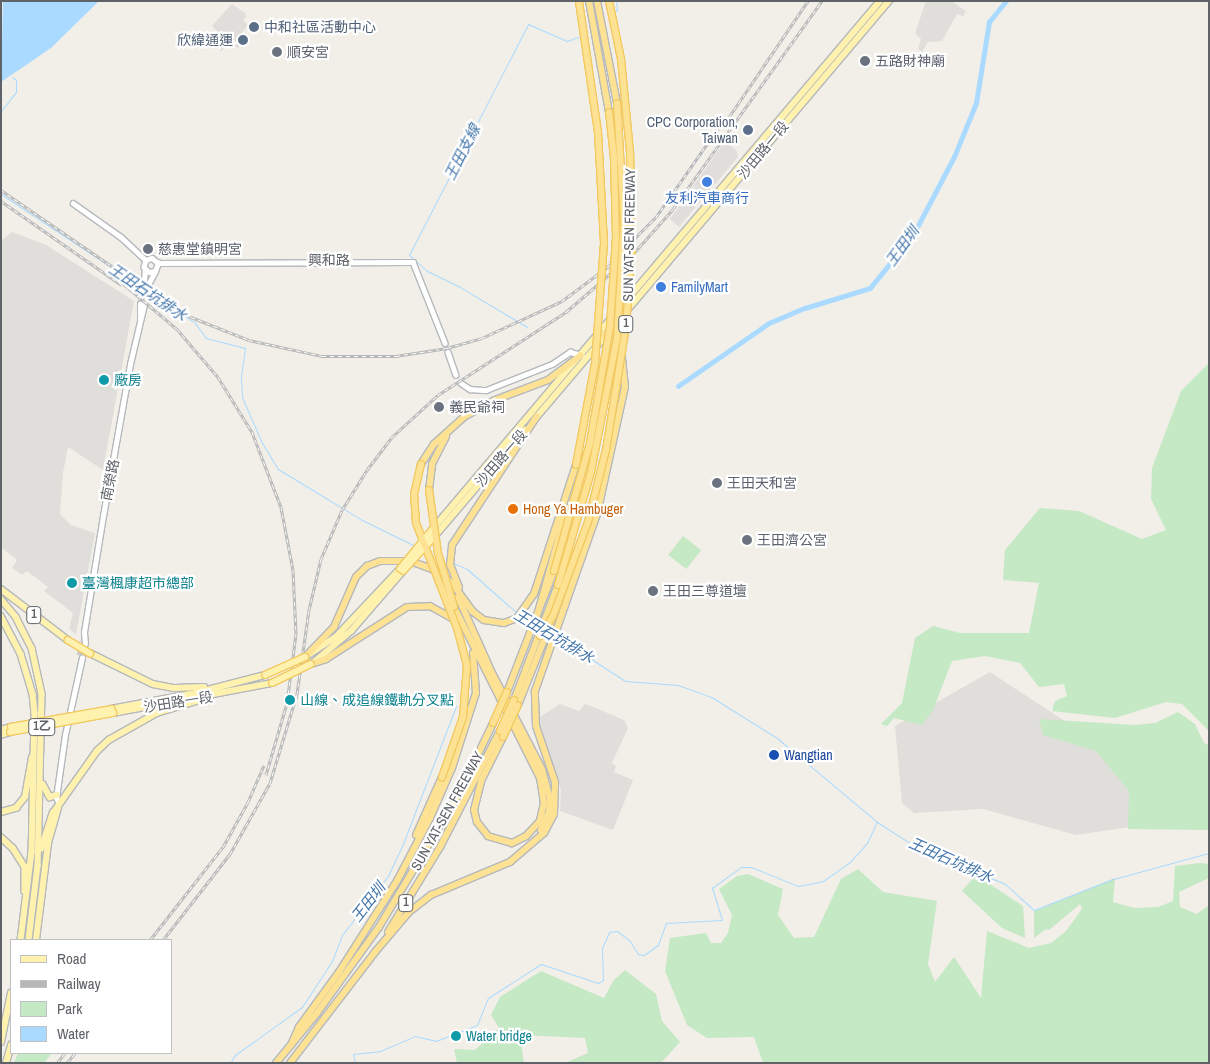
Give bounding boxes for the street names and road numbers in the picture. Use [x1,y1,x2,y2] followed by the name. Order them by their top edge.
[734,118,792,182] street label: 沙田路一段
[619,168,639,302] street label: SUN YAT-SEN FREEWAY
[308,252,350,268] street label: 興和路
[617,314,635,334] road number: 1
[472,426,530,490] street label: 沙田路一段
[98,458,122,502] street label: 南榮路
[25,606,43,624] road number: 1
[142,688,214,716] street label: 沙田路一段
[28,718,56,736] road number: 1乙
[407,749,487,873] street label: SUN YAT-SEN FREEWAY
[397,894,415,912] road number: 1

